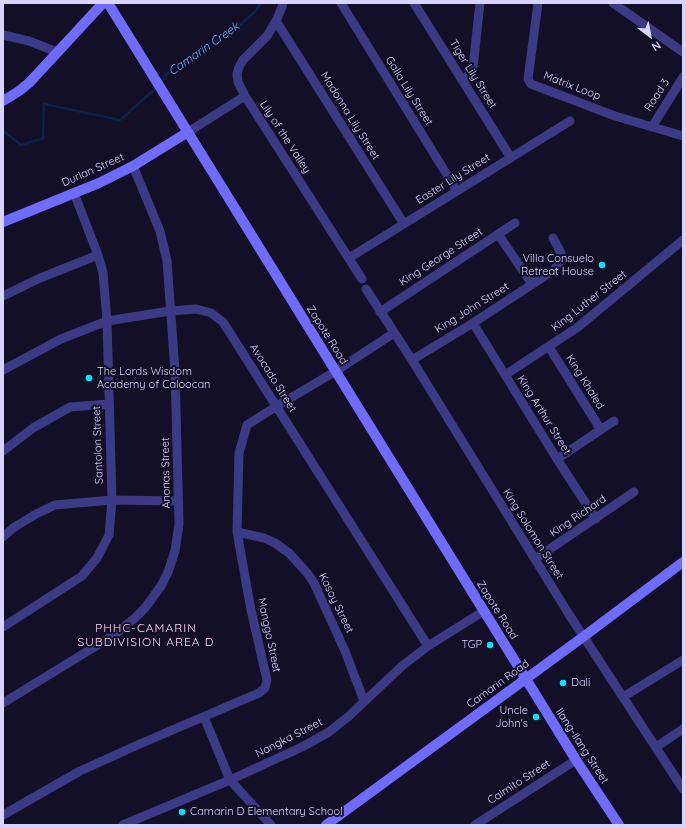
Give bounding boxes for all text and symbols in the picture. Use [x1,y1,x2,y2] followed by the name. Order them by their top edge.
[630,16,670,56] north arrow
[166,19,242,79] water label: Camarin Creek
[446,37,500,111] street label: Tiger Lily Street
[649,38,664,54] text: N
[382,54,436,128] street label: Galla Lily Street
[542,69,602,103] street label: Matrix Loop
[318,70,382,162] street label: Madonna Lily Street
[642,76,672,114] street label: Road 3
[257,98,313,176] street label: Lily of the Valley
[60,150,126,190] street label: Durian Street
[413,151,493,207] street label: Easter Lily Street
[397,225,485,289] street label: King George Street
[521,252,594,278] place label: Villa Consuelo Retreat House
[597,260,607,270] marker: Villa Consuelo Retreat House
[549,268,629,334] street label: King Luther Street
[433,280,511,336] street label: King John Street
[304,303,350,367] street label: Zapote Road
[247,341,299,415] street label: Avocado Street
[563,352,607,412] street label: King Khaled
[97,365,210,391] place label: The Lords Wisdom Academy of Caloocan
[84,373,94,383] marker: The Lords Wisdom Academy of Caloocan
[514,373,574,457] street label: King Arthur Street
[90,406,106,484] street label: Santolan Street
[159,437,173,509] street label: Anonas Street
[500,486,566,582] street label: King Solomon Street
[547,492,609,540] street label: King Richard
[316,571,356,635] street label: Kasoy Street
[474,578,520,642] street label: Zapote Road
[255,597,283,673] street label: Mangga Street
[78,621,214,649] district label: PHHC-CAMARIN SUBDIVISION AREA D
[461,638,482,652] place label: TGP
[485,640,495,650] marker: TGP
[464,657,532,711] street label: Camarin Road
[571,676,590,690] place label: Dali
[558,678,568,688] marker: Dali
[495,704,528,730] place label: Uncle John's
[553,706,611,786] street label: Ilang-ilang Street
[531,712,541,722] marker: Uncle John's
[253,715,325,761] street label: Nangka Street
[485,757,553,807] street label: Caimito Street
[190,805,343,819] place label: Camarin D Elementary School
[177,807,187,817] marker: Camarin D Elementary School

